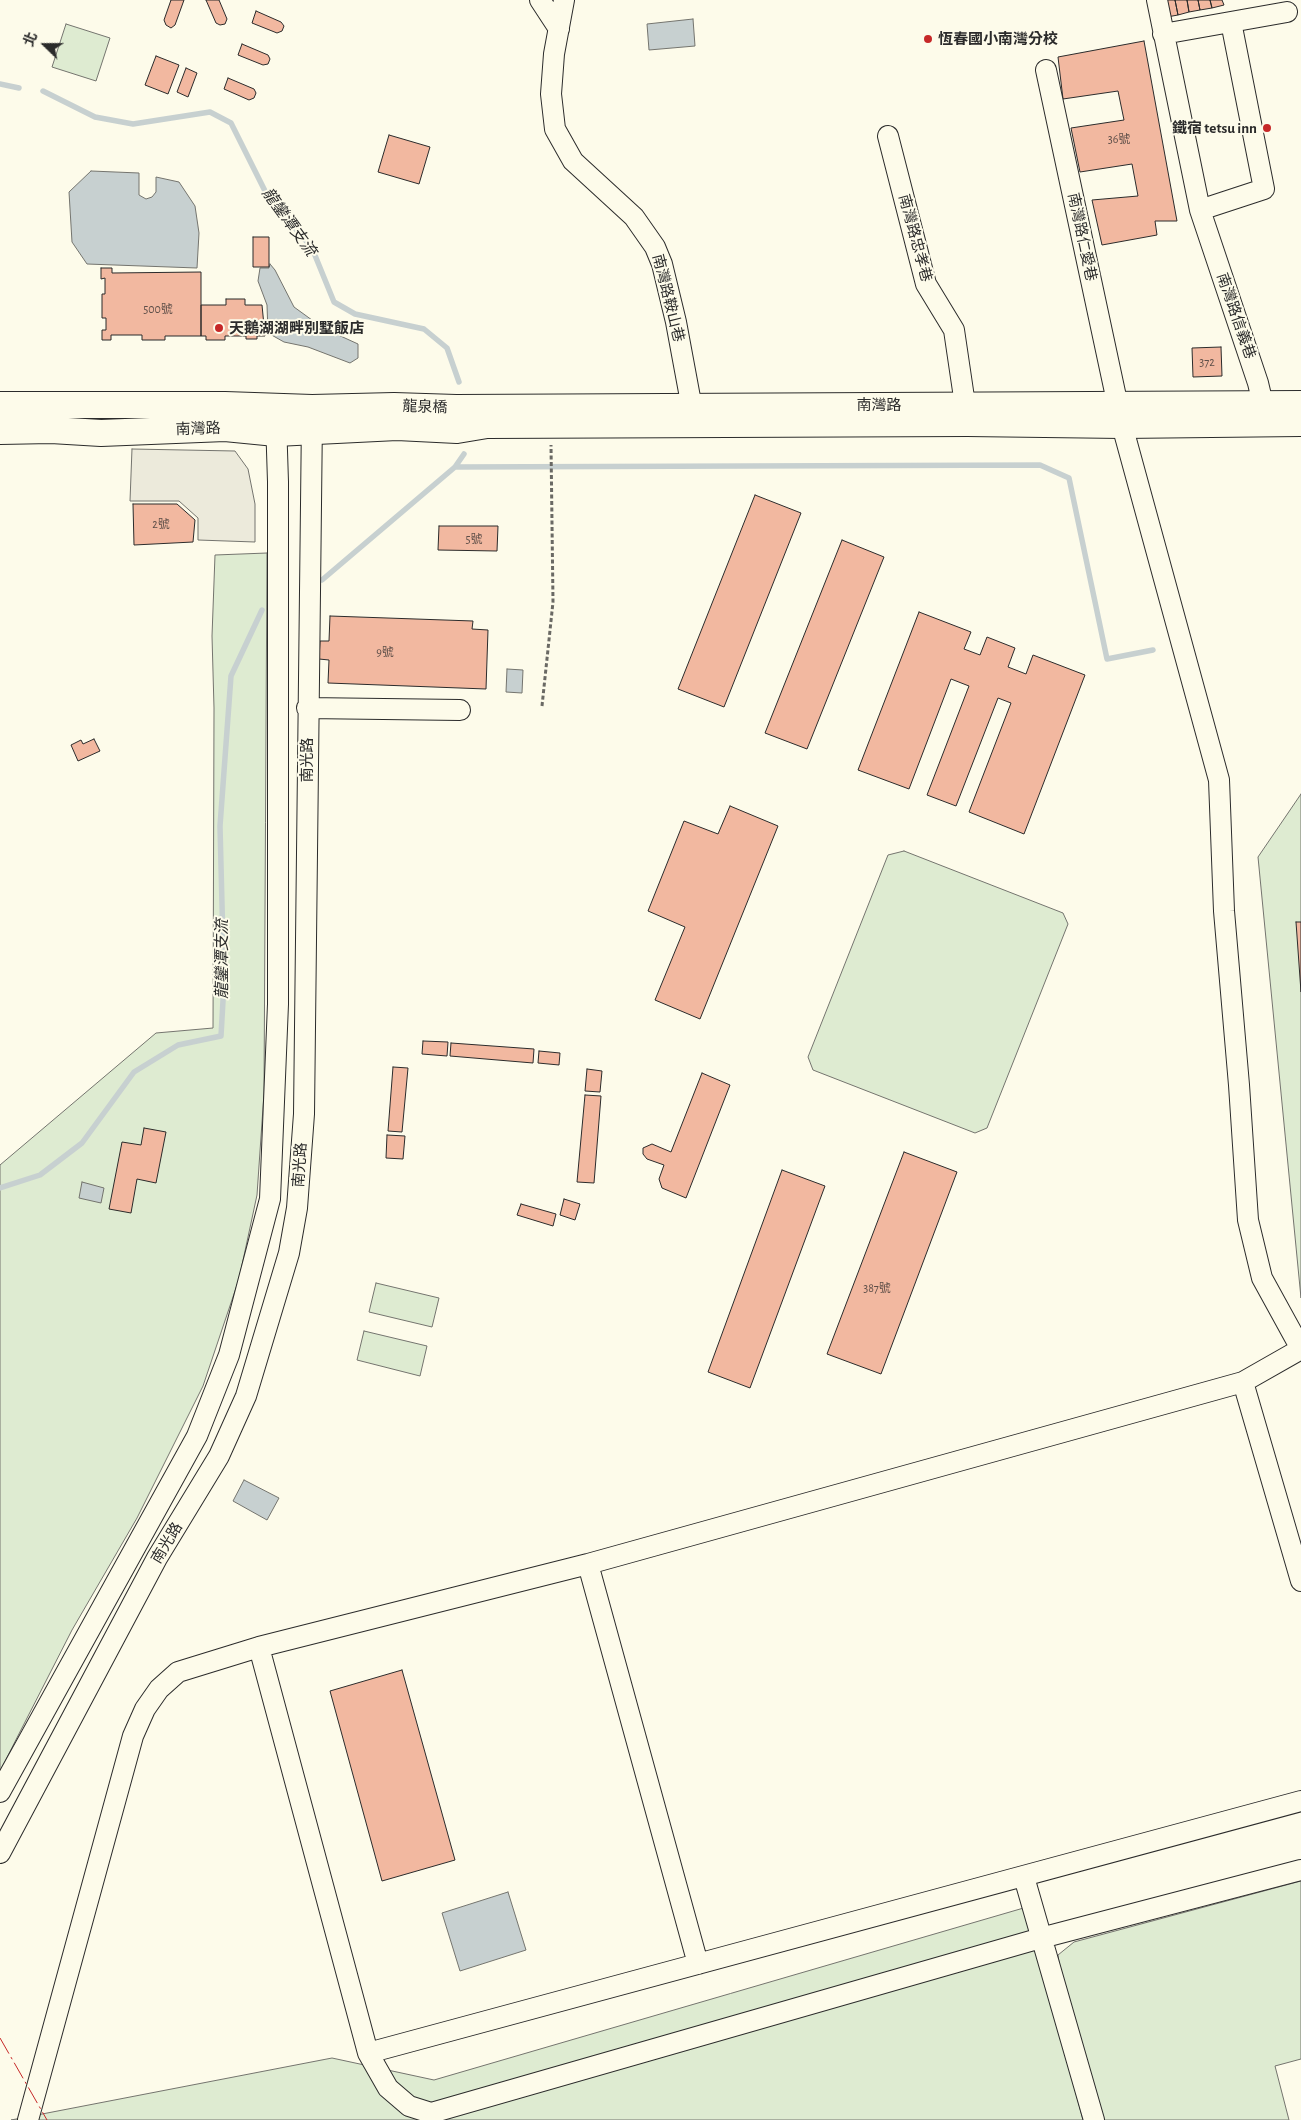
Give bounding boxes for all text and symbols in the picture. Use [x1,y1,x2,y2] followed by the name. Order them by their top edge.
[20,20,70,70] north arrow
[22,30,40,48] text: 北
[938,30,1058,48] place label: 恆春國小南灣分校
[922,33,934,45] marker: 恆春國小南灣分校
[1172,119,1257,137] place label: 鐵宿 tetsu inn
[1261,122,1273,134] marker: 鐵宿 tetsu inn
[1108,132,1130,146] house number: 36號
[258,184,320,260] water label: 龍鑾潭支流
[1064,191,1100,283] street label: 南灣路仁愛巷
[895,192,935,284] street label: 南灣路忠孝巷
[648,252,688,344] street label: 南灣路鞍山巷
[1213,271,1259,361] street label: 南灣路信義巷
[143,302,173,316] house number: 500號
[229,319,364,337] place label: 天鵝湖湖畔別墅飯店
[213,322,225,334] marker: 天鵝湖湖畔別墅飯店
[1199,355,1215,369] house number: 372
[857,396,901,414] street label: 南灣路
[402,397,448,417] street label: 龍泉橋
[175,419,221,439] street label: 南灣路
[152,517,170,531] house number: 2號
[465,532,483,546] house number: 5號
[376,645,394,659] house number: 9號
[298,738,316,782] street label: 南光路
[212,919,232,999] water label: 龍鑾潭支流
[289,1142,311,1188] street label: 南光路
[863,1281,891,1295] house number: 387號
[148,1519,186,1567] street label: 南光路

